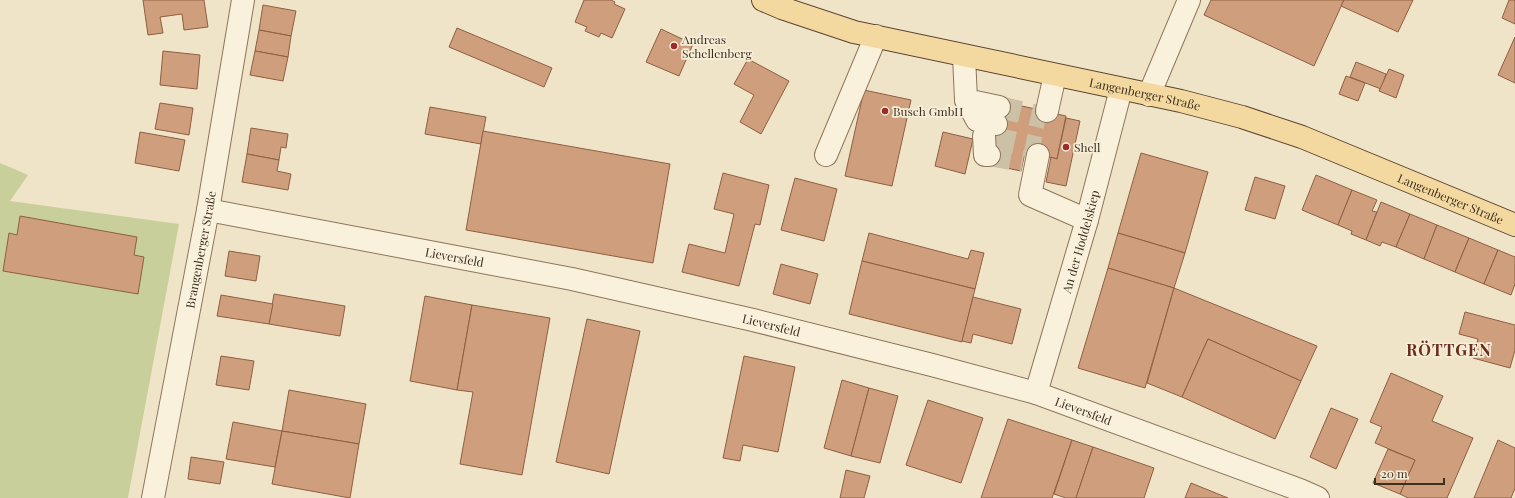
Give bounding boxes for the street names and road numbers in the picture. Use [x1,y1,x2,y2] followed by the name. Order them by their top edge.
[1088,74,1202,114] street label: Langenberger Straße
[1395,169,1506,227] street label: Langenberger Straße
[1058,188,1102,296] street label: An der Hoddelskiep
[181,190,219,309] street label: Brangenberger Straße
[424,243,485,270] street label: Lieversfeld
[741,310,802,340] street label: Lieversfeld
[1053,393,1114,428] street label: Lieversfeld

